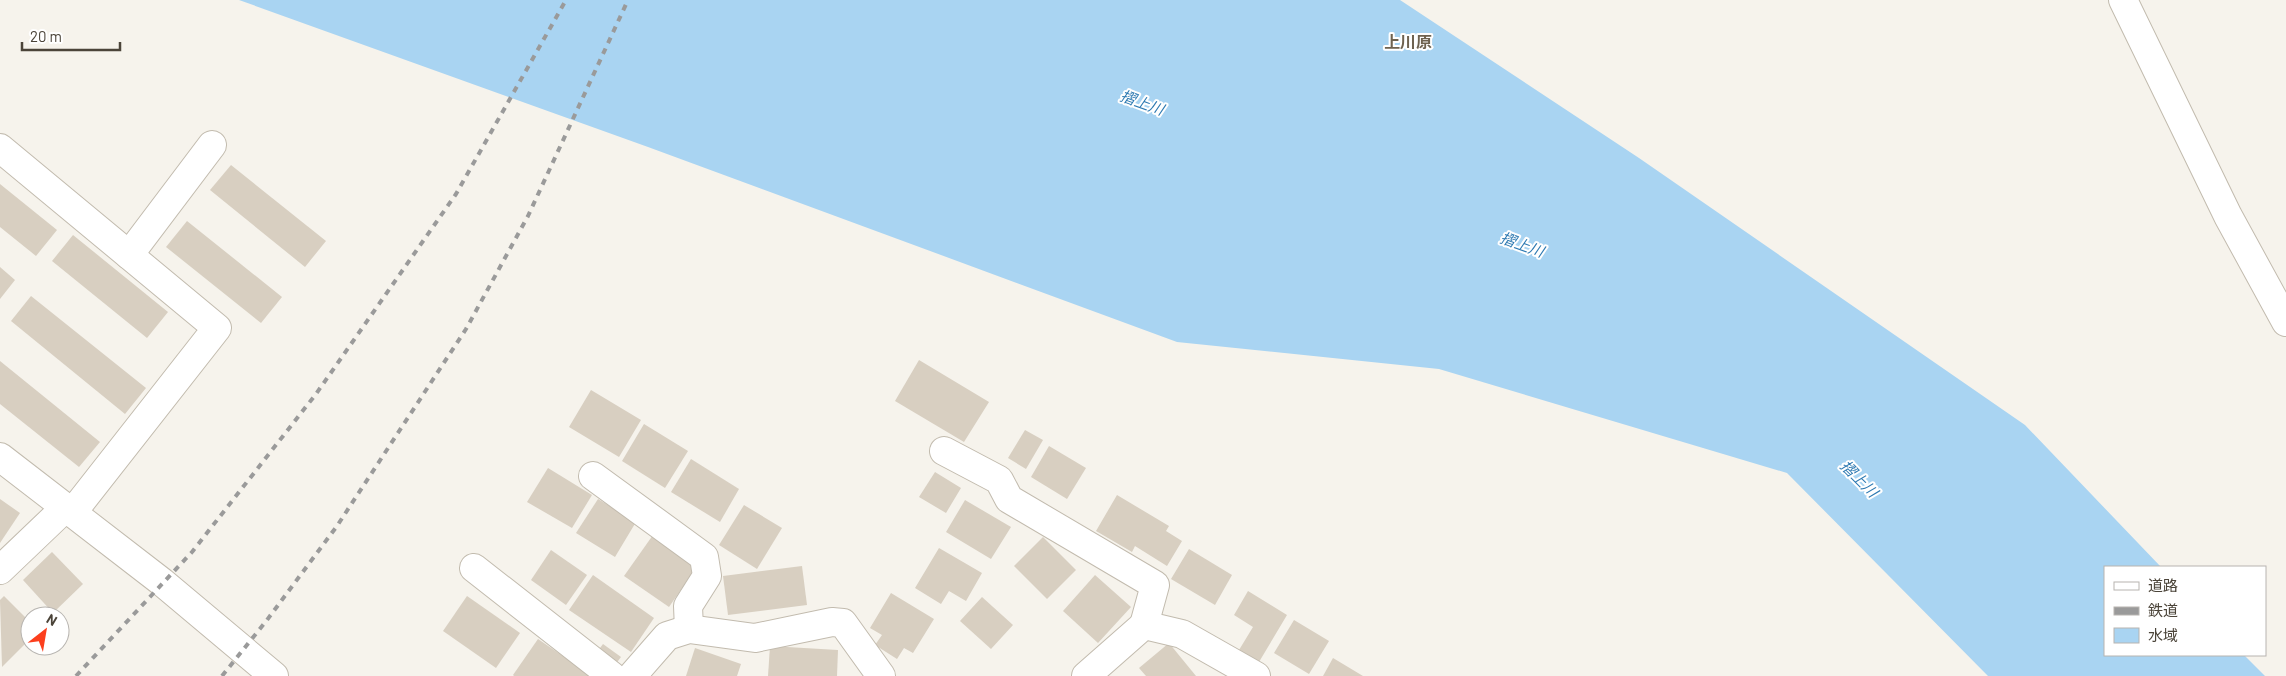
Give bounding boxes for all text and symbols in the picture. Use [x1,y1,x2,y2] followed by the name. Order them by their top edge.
[22,20,120,52] scale bar
[30,27,62,45] text: 20 m
[1384,32,1432,51] district label: 上川原
[1118,86,1168,119] water label: 摺上川
[1498,228,1548,261] water label: 摺上川
[1837,456,1883,502] water label: 摺上川
[2104,566,2266,656] legend
[2148,576,2178,594] text: 道路
[2148,601,2178,619] text: 鉄道
[20,606,70,656] north arrow
[44,610,60,629] text: N
[2148,626,2178,644] text: 水域

